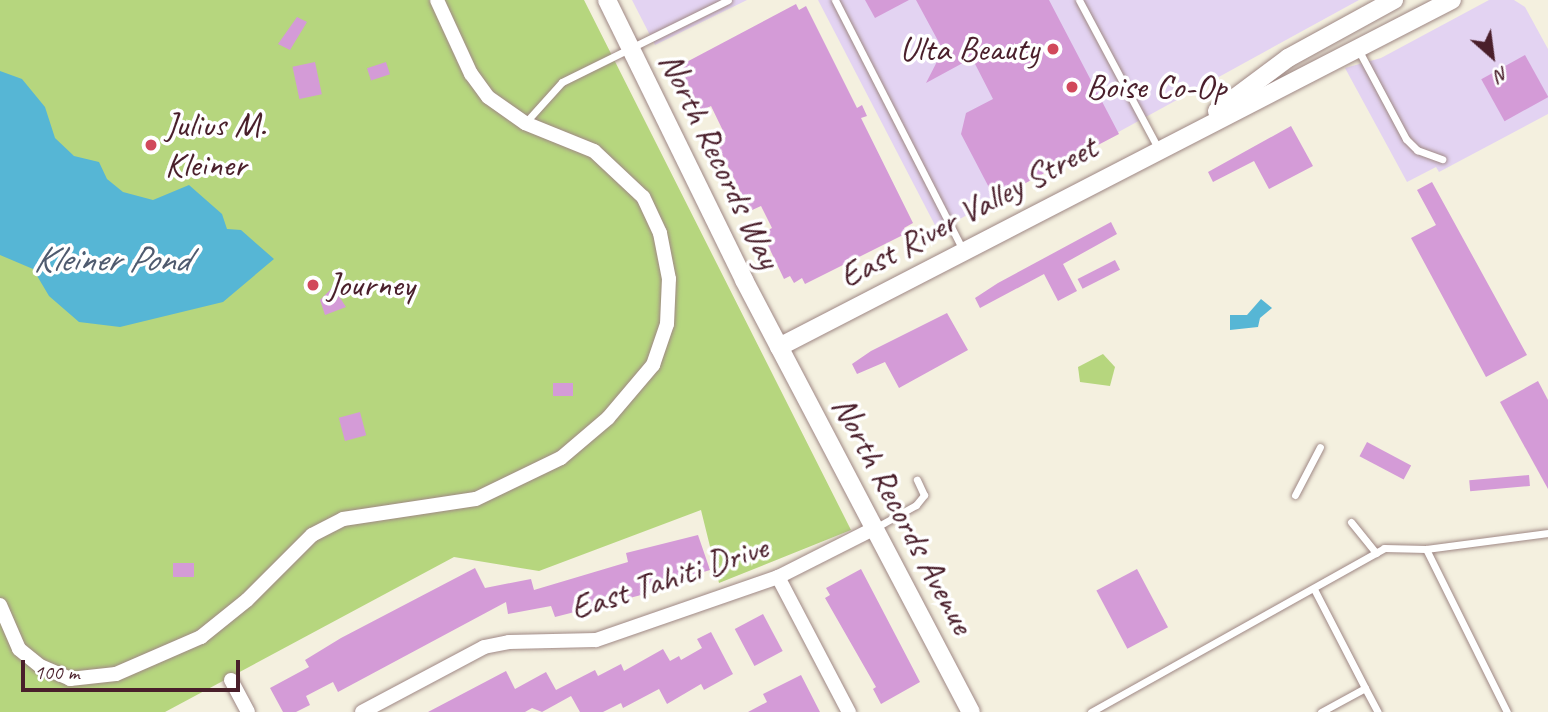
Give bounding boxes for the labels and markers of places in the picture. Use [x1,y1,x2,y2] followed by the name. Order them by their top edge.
[900,28,1039,70] place label: Ulta Beauty
[1045,41,1061,57] marker: Ulta Beauty
[1086,66,1226,108] place label: Boise Co-Op
[1064,79,1080,95] marker: Boise Co-Op
[165,104,266,186] place label: Julius M. Kleiner
[143,137,159,153] marker: Julius M. Kleiner
[327,264,414,306] place label: Journey
[305,277,321,293] marker: Journey

